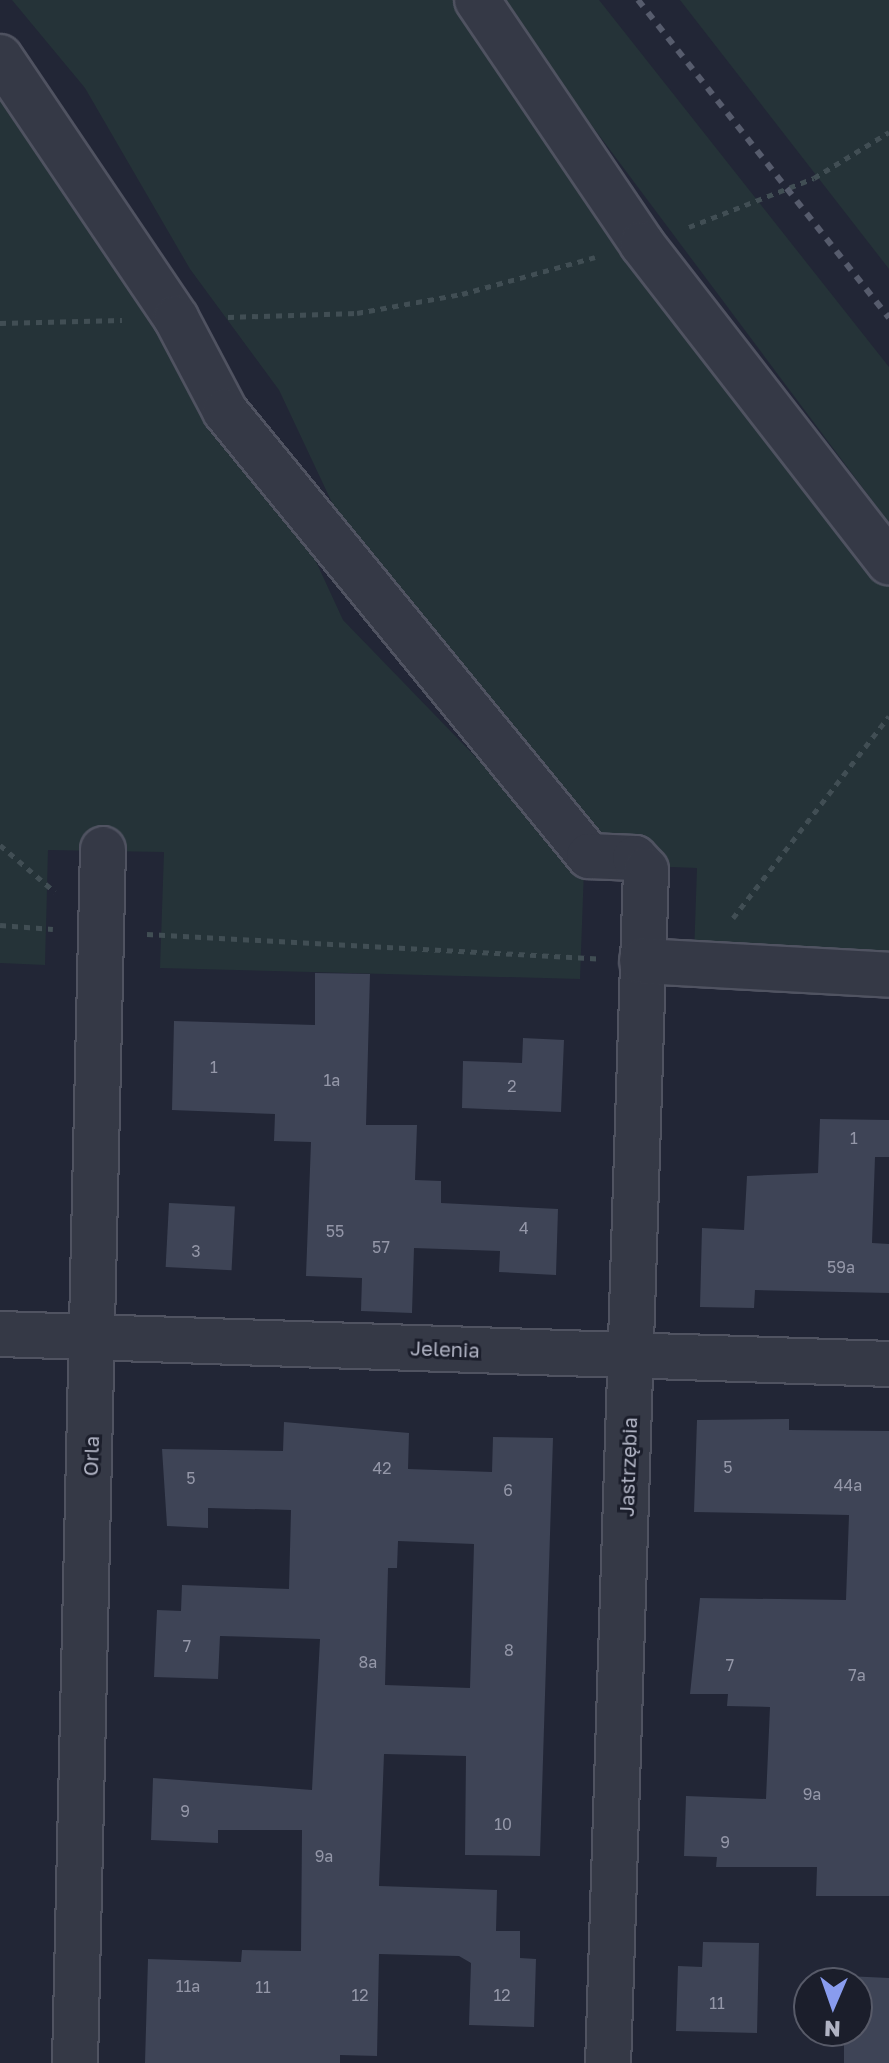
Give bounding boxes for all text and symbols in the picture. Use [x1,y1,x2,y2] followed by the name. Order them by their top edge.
[210,1057,218,1077] house number: 1
[324,1070,340,1090] house number: 1a
[507,1076,517,1096] house number: 2
[850,1128,858,1148] house number: 1
[519,1218,529,1238] house number: 4
[326,1221,344,1241] house number: 55
[372,1237,390,1257] house number: 57
[191,1241,201,1261] house number: 3
[827,1257,855,1277] house number: 59a
[410,1336,480,1362] street label: Jelenia
[614,1417,642,1517] street label: Jastrzębia
[78,1435,104,1477] street label: Orla
[723,1457,733,1477] house number: 5
[372,1458,392,1478] house number: 42
[186,1468,196,1488] house number: 5
[834,1475,862,1495] house number: 44a
[503,1480,513,1500] house number: 6
[183,1636,191,1656] house number: 7
[504,1640,514,1660] house number: 8
[359,1652,377,1672] house number: 8a
[726,1655,734,1675] house number: 7
[848,1665,866,1685] house number: 7a
[803,1784,821,1804] house number: 9a
[180,1801,190,1821] house number: 9
[494,1814,512,1834] house number: 10
[720,1832,730,1852] house number: 9
[315,1846,333,1866] house number: 9a
[793,1967,873,2047] north arrow
[176,1976,200,1996] house number: 11a
[255,1977,271,1997] house number: 11
[351,1985,369,2005] house number: 12
[493,1985,511,2005] house number: 12
[709,1993,725,2013] house number: 11
[823,2016,841,2043] text: N

